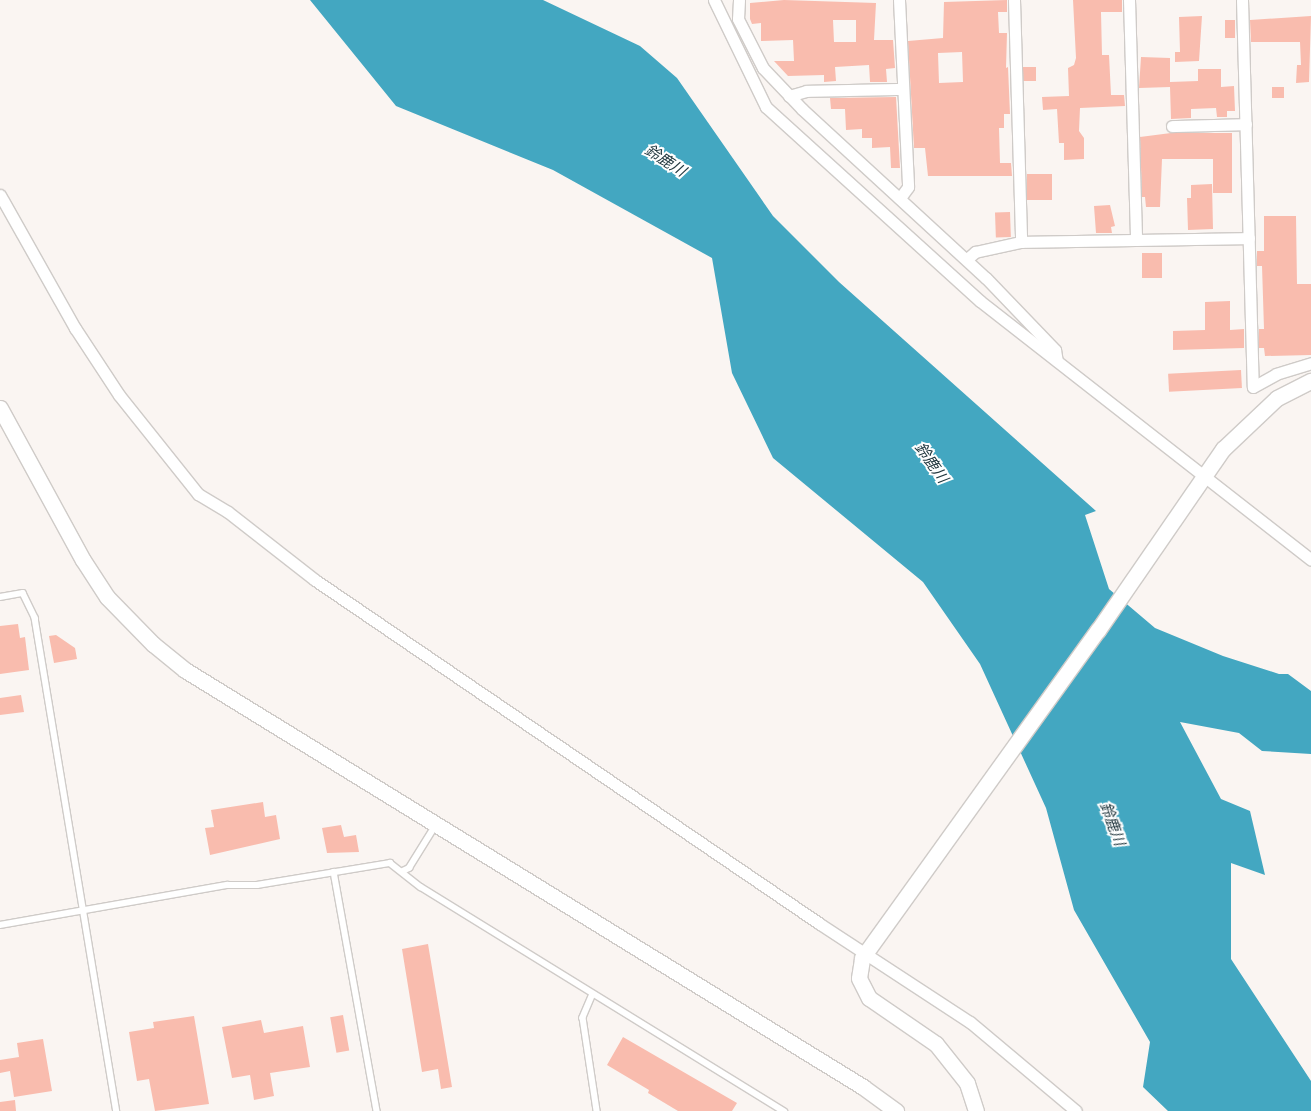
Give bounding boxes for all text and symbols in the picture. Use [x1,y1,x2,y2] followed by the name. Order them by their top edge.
[641,141,689,181] water label: 鈴鹿川
[911,439,951,487] water label: 鈴鹿川
[1096,800,1128,848] water label: 鈴鹿川

